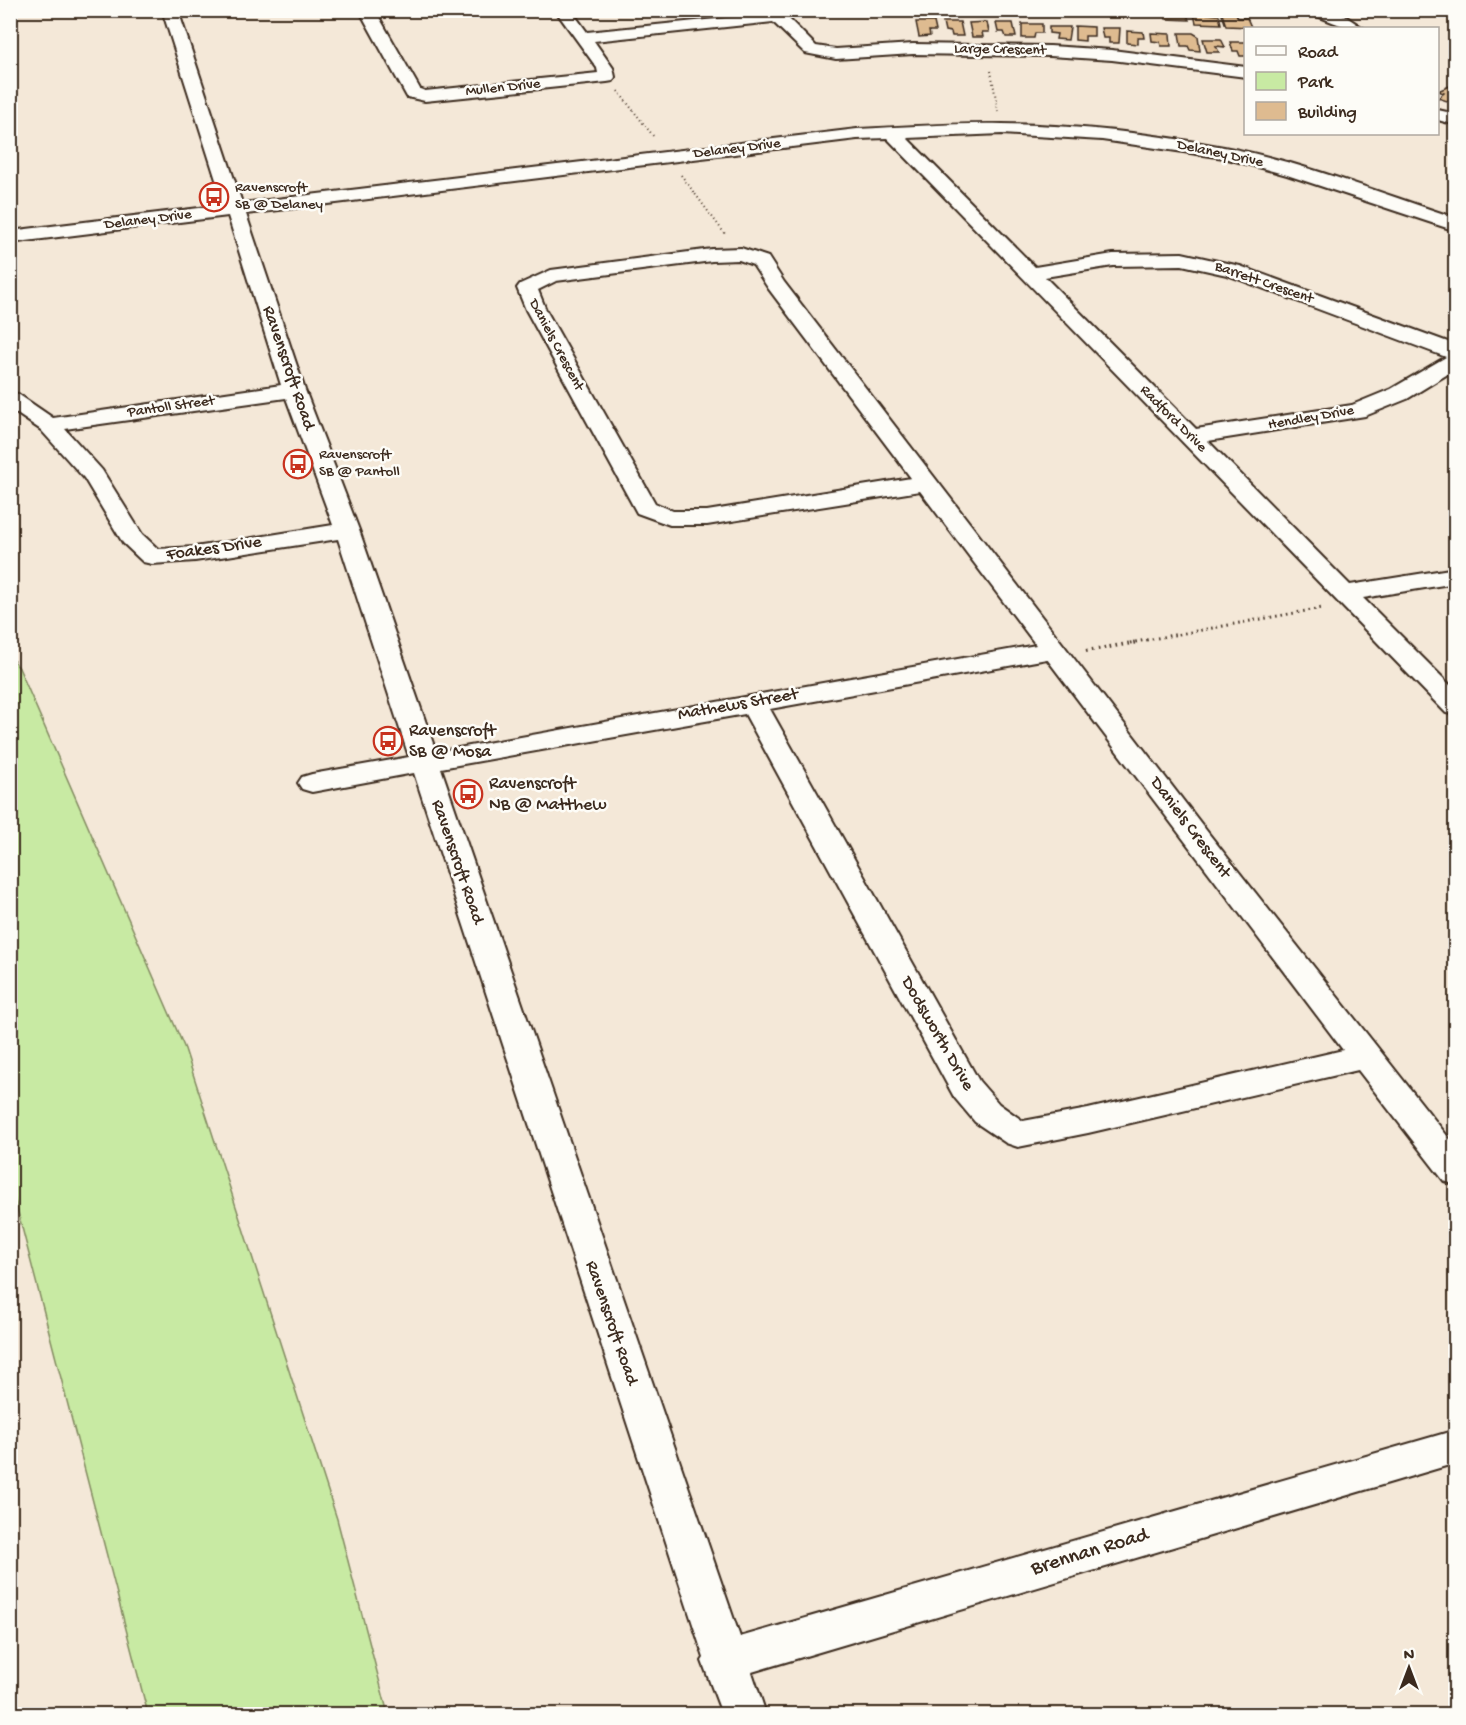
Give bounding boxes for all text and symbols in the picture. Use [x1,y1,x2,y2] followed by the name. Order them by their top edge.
[1244,27,1439,135] legend
[954,40,1048,60] street label: Large Crescent
[1298,43,1339,64] text: Road
[1297,73,1334,94] text: Park
[465,75,542,101] street label: Mullen Drive
[1297,103,1357,124] text: Building
[691,135,782,163] street label: Delaney Drive
[1174,136,1265,172] street label: Delaney Drive
[235,179,324,214] place label: Ravenscroft SB @ Delaney
[198,181,230,213] bus stop icon: Ravenscroft SB @ Delaney
[102,206,193,234] street label: Delaney Drive
[1211,257,1317,309] street label: Barrett Crescent
[524,295,589,396] street label: Daniels Crescent
[257,303,320,434] street label: Ravenscroft Road
[1136,382,1211,457] street label: Radford Drive
[125,392,218,422] street label: Pantoll Street
[1267,402,1356,434] street label: Hendley Drive
[319,446,400,481] place label: Ravenscroft SB @ Pantoll
[282,448,314,480] bus stop icon: Ravenscroft SB @ Pantoll
[164,532,264,566] street label: Foakes Drive
[676,684,801,726] street label: Mathews Street
[409,721,497,763] place label: Ravenscroft SB @ Mosa
[372,725,404,757] bus stop icon: Ravenscroft SB @ Mosa
[1144,772,1236,884] street label: Daniels Crescent
[489,774,606,816] place label: Ravenscroft NB @ Matthew
[452,778,484,810] bus stop icon: Ravenscroft NB @ Matthew
[426,797,489,928] street label: Ravenscroft Road
[895,972,979,1095] street label: Dodsworth Drive
[580,1258,643,1389] street label: Ravenscroft Road
[1027,1523,1153,1583] street label: Brennan Road
[1379,1638,1439,1698] north arrow
[1404,1647,1415,1666] text: N

